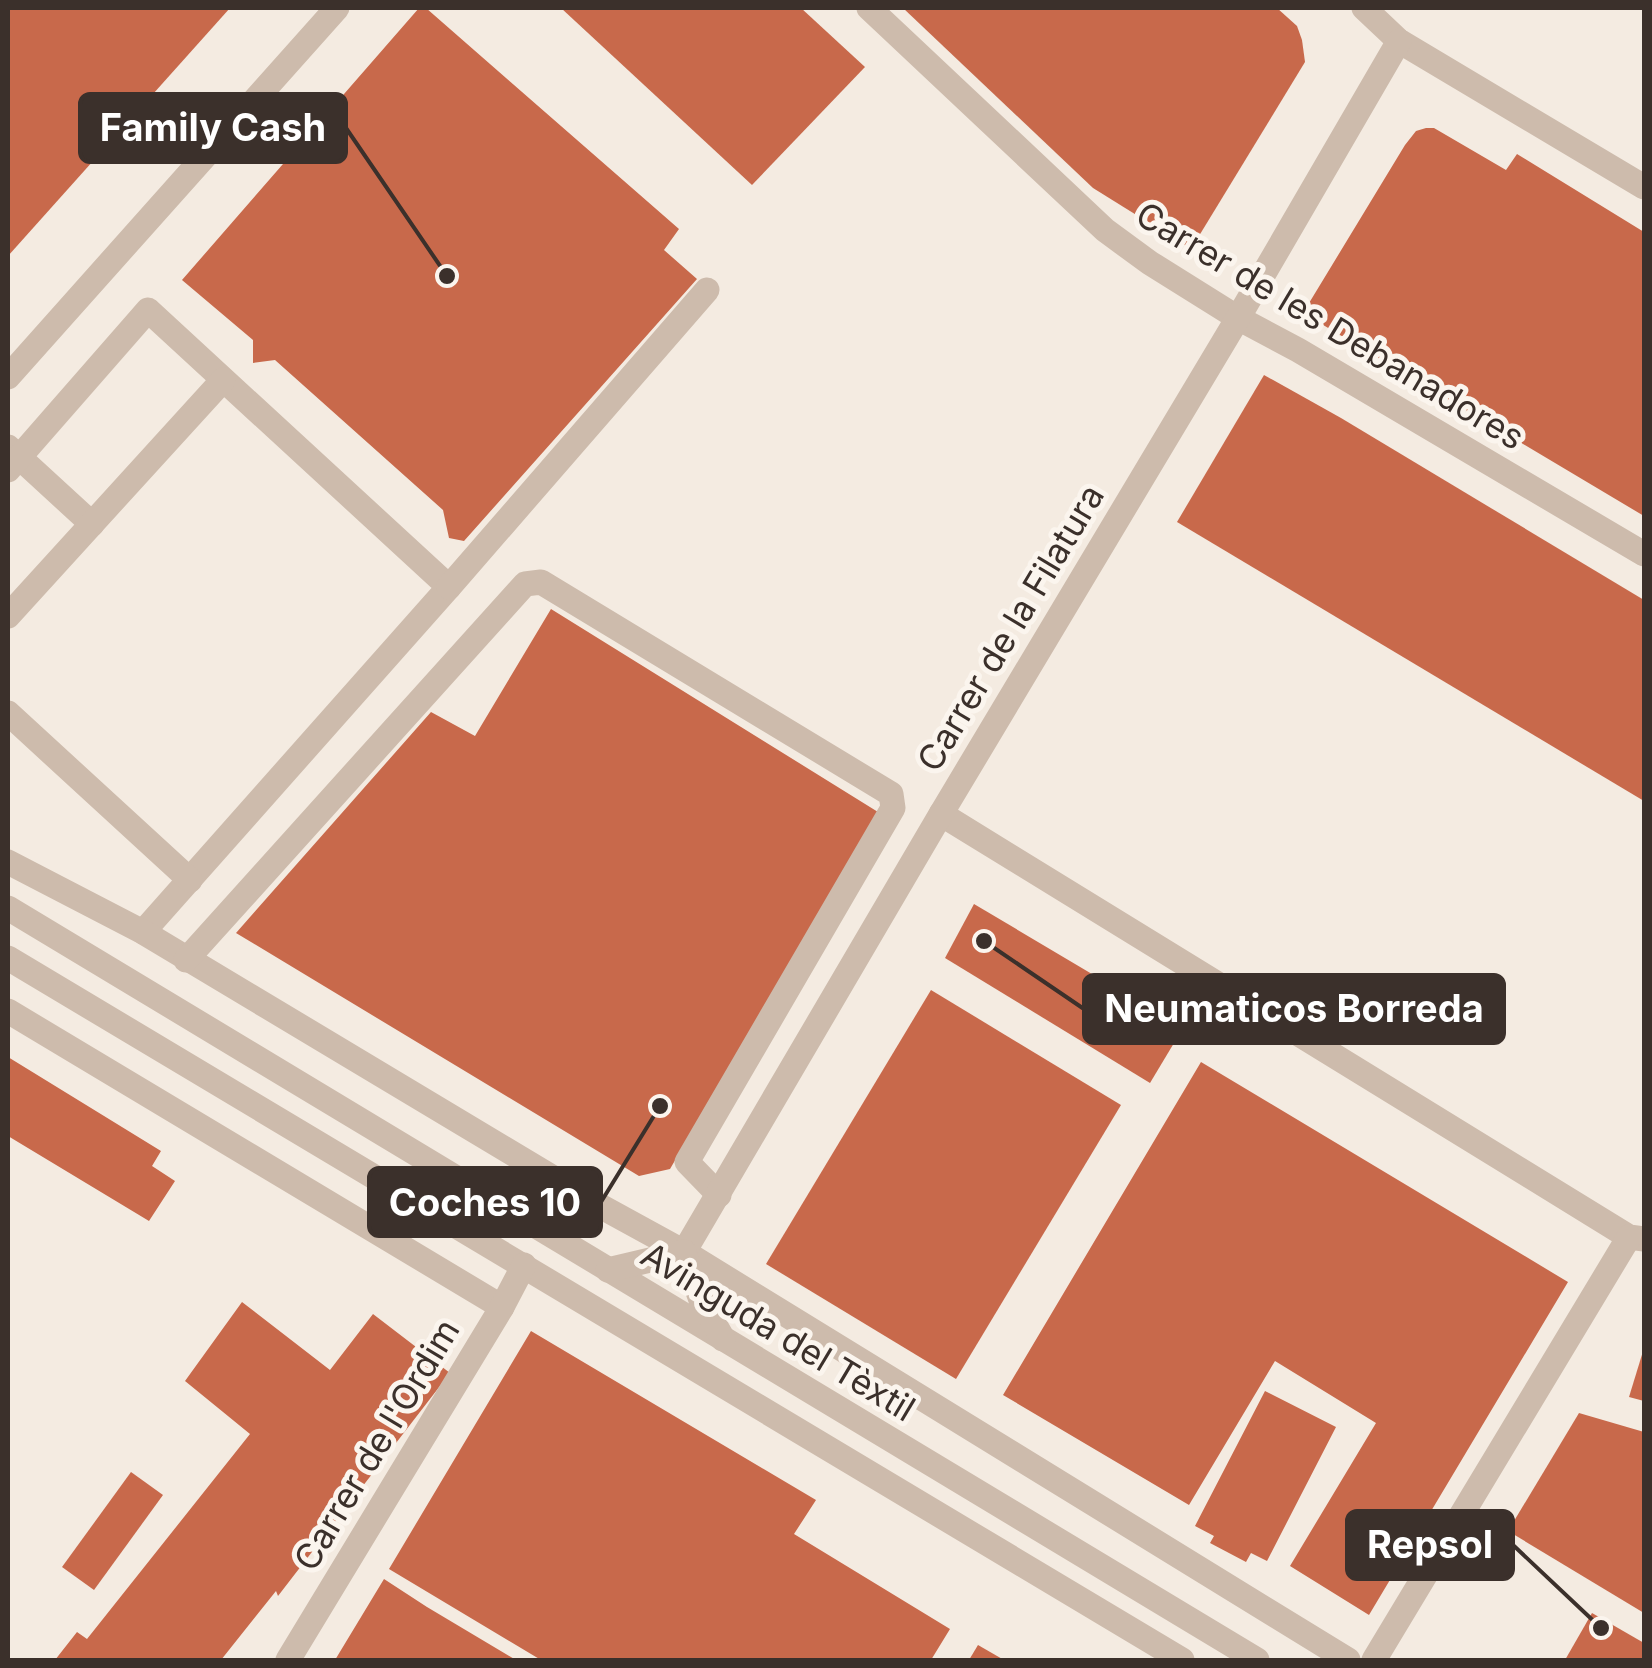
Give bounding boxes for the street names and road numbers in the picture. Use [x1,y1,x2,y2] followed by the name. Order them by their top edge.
[1129,193,1532,458] street label: Carrer de les Debanadores
[908,477,1112,778] street label: Carrer de la Filatura
[634,1233,923,1429] street label: Avinguda del Tèxtil
[285,1311,468,1578] street label: Carrer de l'Ordim

